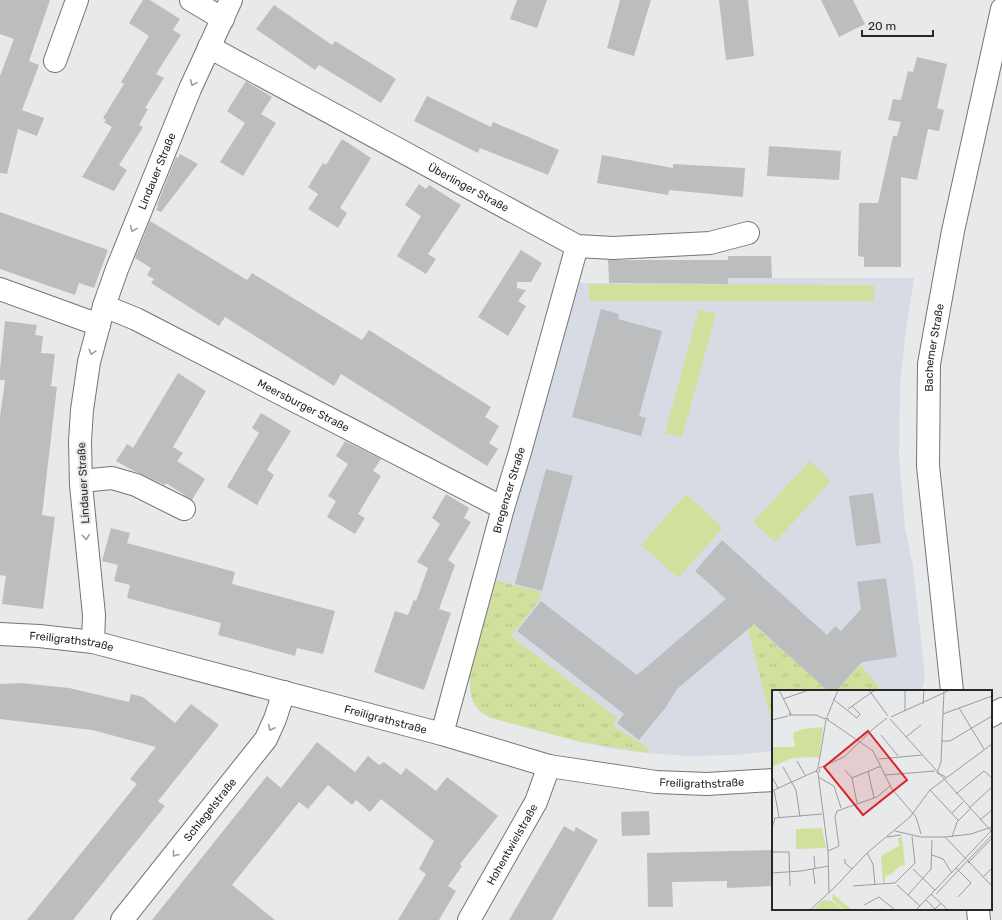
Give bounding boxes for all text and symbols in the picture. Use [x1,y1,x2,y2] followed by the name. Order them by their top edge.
[862,12,933,38] scale bar
[868,19,896,33] text: 20 m
[190,78,198,86] one-way arrow
[136,131,178,212] street label: Lindauer Straße
[426,161,511,215] street label: Überlinger Straße
[130,226,138,233] one-way arrow
[923,303,947,392] street label: Bachemer Straße
[88,349,96,355] one-way arrow
[255,377,351,435] street label: Meersburger Straße
[75,442,92,524] street label: Lindauer Straße
[490,446,528,535] street label: Bregenzer Straße
[81,534,90,540] one-way arrow
[29,630,115,654] street label: Freiligrathstraße
[772,690,992,910] inset map
[343,702,428,737] street label: Freiligrathstraße
[268,724,276,732] one-way arrow
[181,776,239,844] street label: Schlegelstraße
[659,776,745,791] street label: Freiligrathstraße
[484,802,541,887] street label: Hohentwielstraße
[172,849,179,856] one-way arrow

